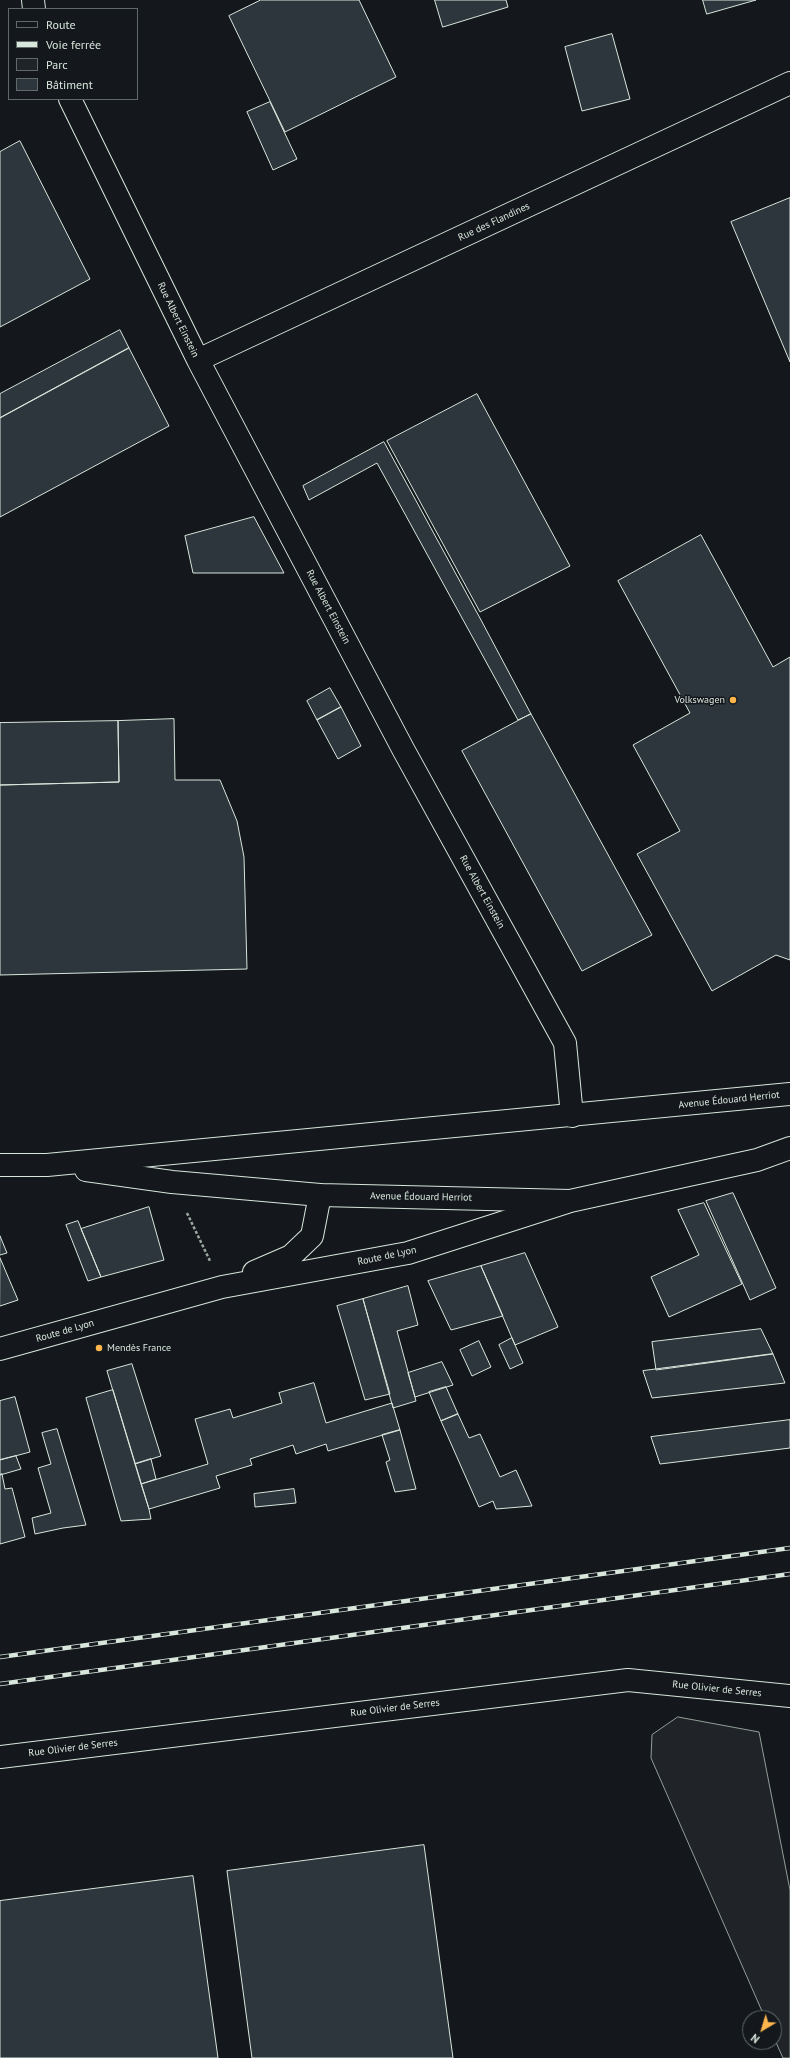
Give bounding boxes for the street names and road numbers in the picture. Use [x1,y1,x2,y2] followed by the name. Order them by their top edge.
[456,200,532,244] street label: Rue des Flandines
[155,280,201,360] street label: Rue Albert Einstein
[303,568,353,646] street label: Rue Albert Einstein
[457,853,507,931] street label: Rue Albert Einstein
[678,1089,780,1111] street label: Avenue Édouard Herriot
[370,1190,472,1204] street label: Avenue Édouard Herriot
[356,1244,418,1268] street label: Route de Lyon
[35,1317,95,1345] street label: Route de Lyon
[672,1678,762,1700] street label: Rue Olivier de Serres
[350,1697,440,1719] street label: Rue Olivier de Serres
[28,1737,118,1759] street label: Rue Olivier de Serres

